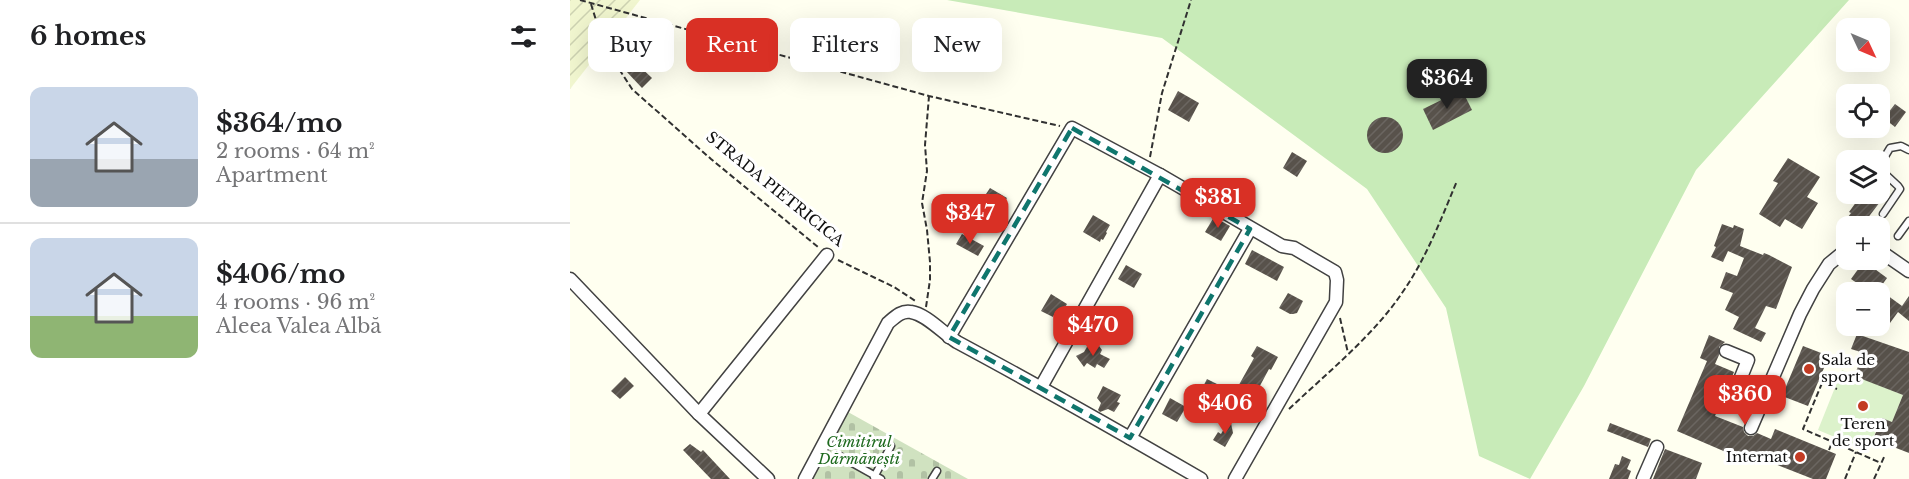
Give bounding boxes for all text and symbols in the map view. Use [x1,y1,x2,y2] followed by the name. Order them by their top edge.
[588,18,674,72] chip: Buy
[686,18,778,72] chip: Rent
[790,18,900,72] chip: Filters
[912,18,1002,72] chip: New
[1836,18,1890,72] north arrow
[1836,18,1890,336] map controls
[30,20,146,52] text: 6 homes
[507,20,540,53] icon: filters
[1411,59,1483,110] pin: $364
[1421,66,1473,90] text: $364
[1836,84,1890,138] button: locate
[216,107,342,139] text: $364/mo
[78,111,150,183] icon: home
[702,127,849,250] street label: STRADA PIETRICICA
[216,139,375,163] text: 2 rooms · 64 m²
[1836,150,1890,204] button: layers
[216,163,327,187] text: Apartment
[1182,178,1254,229] pin: $381
[1194,185,1242,209] text: $381
[934,194,1006,245] pin: $347
[945,201,995,225] text: $347
[1836,216,1890,270] button: +
[216,258,345,290] text: $406/mo
[78,262,150,334] icon: home
[1836,282,1890,336] button: −
[216,290,375,314] text: 4 rooms · 96 m²
[1057,306,1129,357] pin: $470
[1067,313,1119,337] text: $470
[216,314,381,338] text: Aleea Valea Albă
[1821,350,1875,386] place label: Sala de sport
[1802,362,1816,376] marker: Sala de sport
[1709,375,1781,426] pin: $360
[1718,382,1772,406] text: $360
[1189,384,1261,435] pin: $406
[1198,391,1252,415] text: $406
[1856,399,1870,413] marker: Teren de sport
[1832,414,1895,450] place label: Teren de sport
[817,432,901,468] park label: Cimitirul Dărmănești
[1726,447,1788,466] place label: Internat
[1793,450,1807,464] marker: Internat

